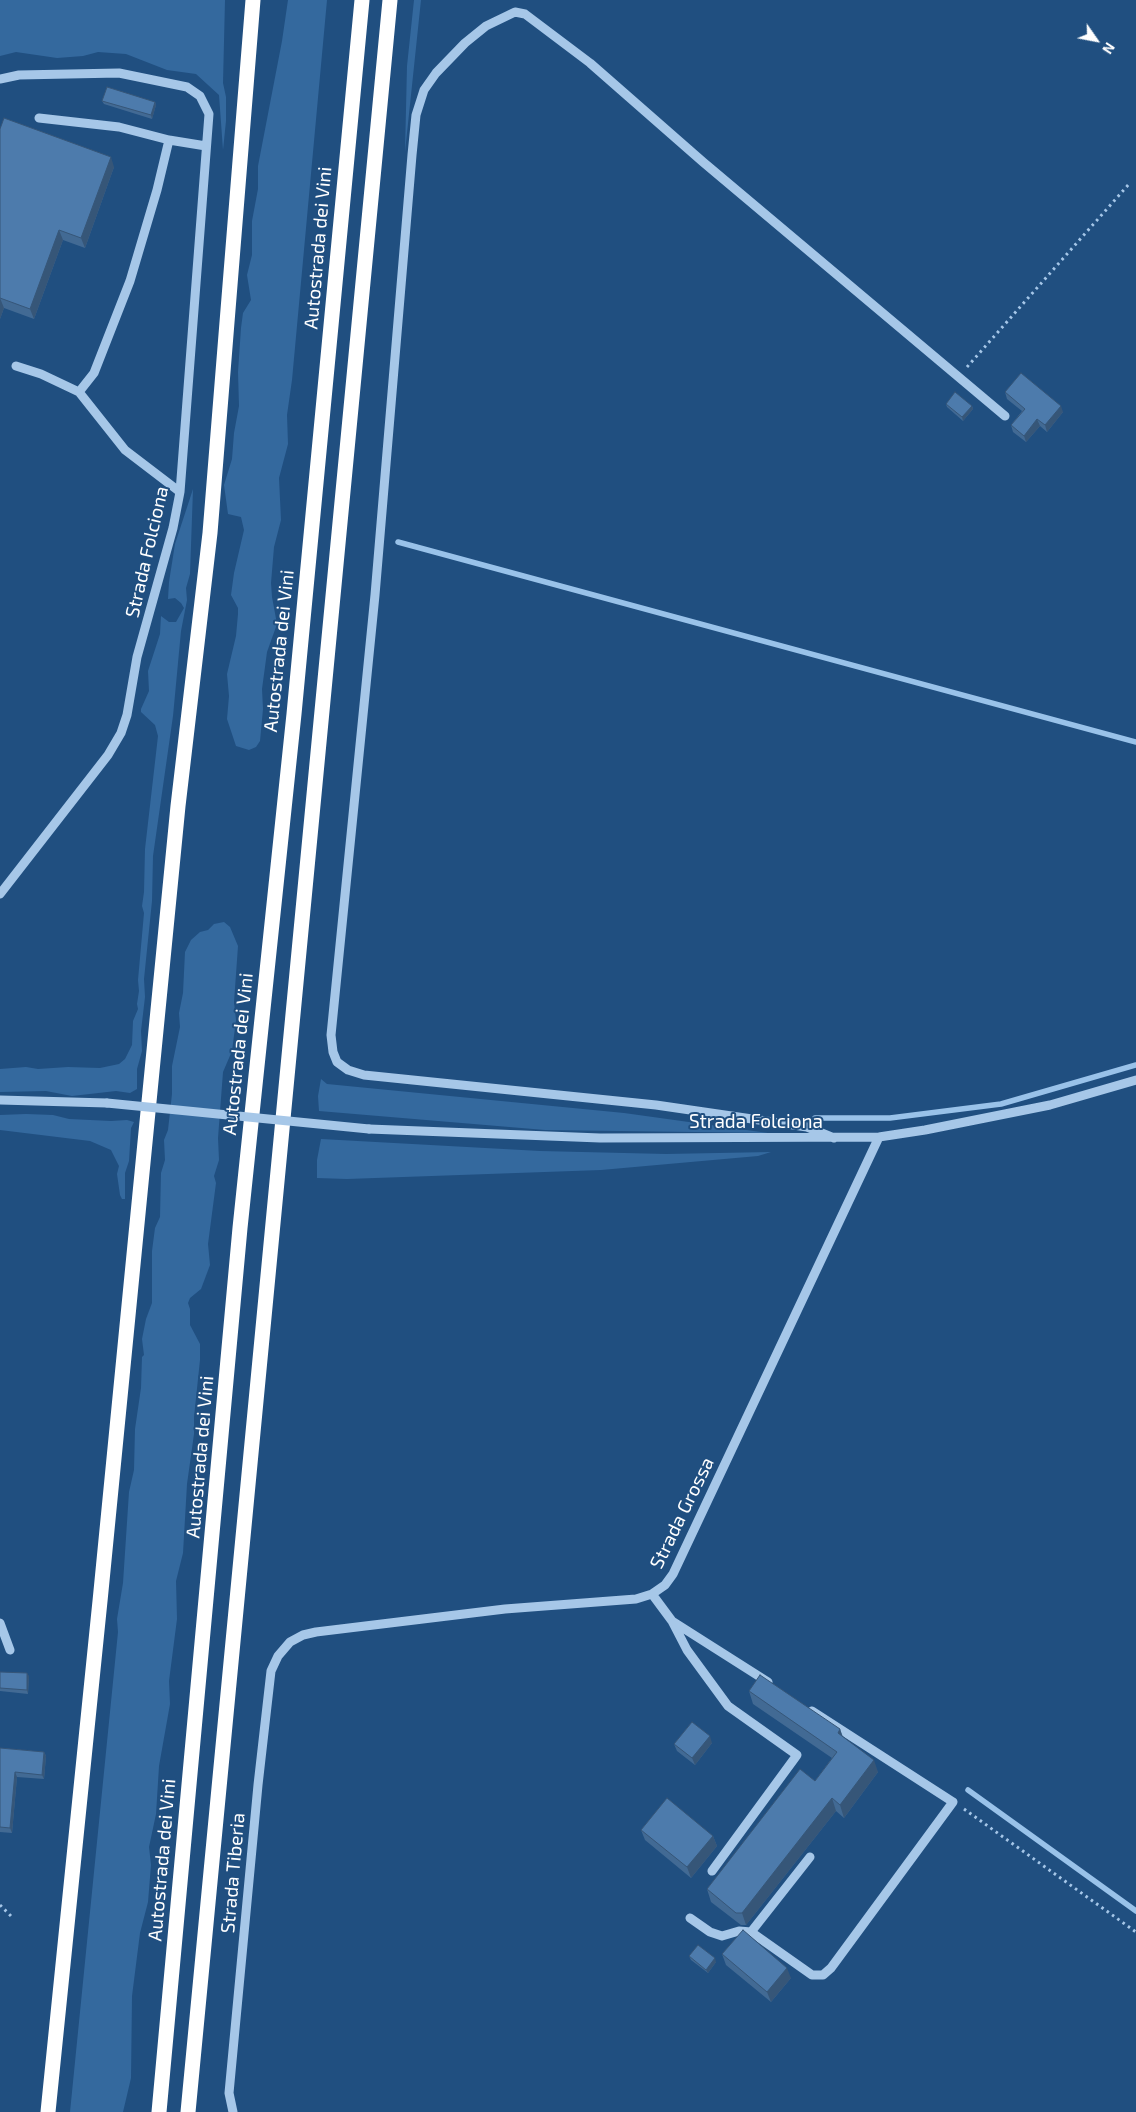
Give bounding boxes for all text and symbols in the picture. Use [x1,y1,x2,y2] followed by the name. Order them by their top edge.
[1071,15,1121,65] north arrow
[1099,40,1119,57] text: N
[300,166,336,330] street label: Autostrada dei Vini
[121,484,173,620] street label: Strada Folciona
[259,569,299,733] street label: Autostrada dei Vini
[218,972,258,1136] street label: Autostrada dei Vini
[689,1111,823,1133] street label: Strada Folciona
[182,1375,218,1539] street label: Autostrada dei Vini
[645,1454,719,1572] street label: Strada Grossa
[144,1778,180,1942] street label: Autostrada dei Vini
[216,1812,250,1934] street label: Strada Tiberia

